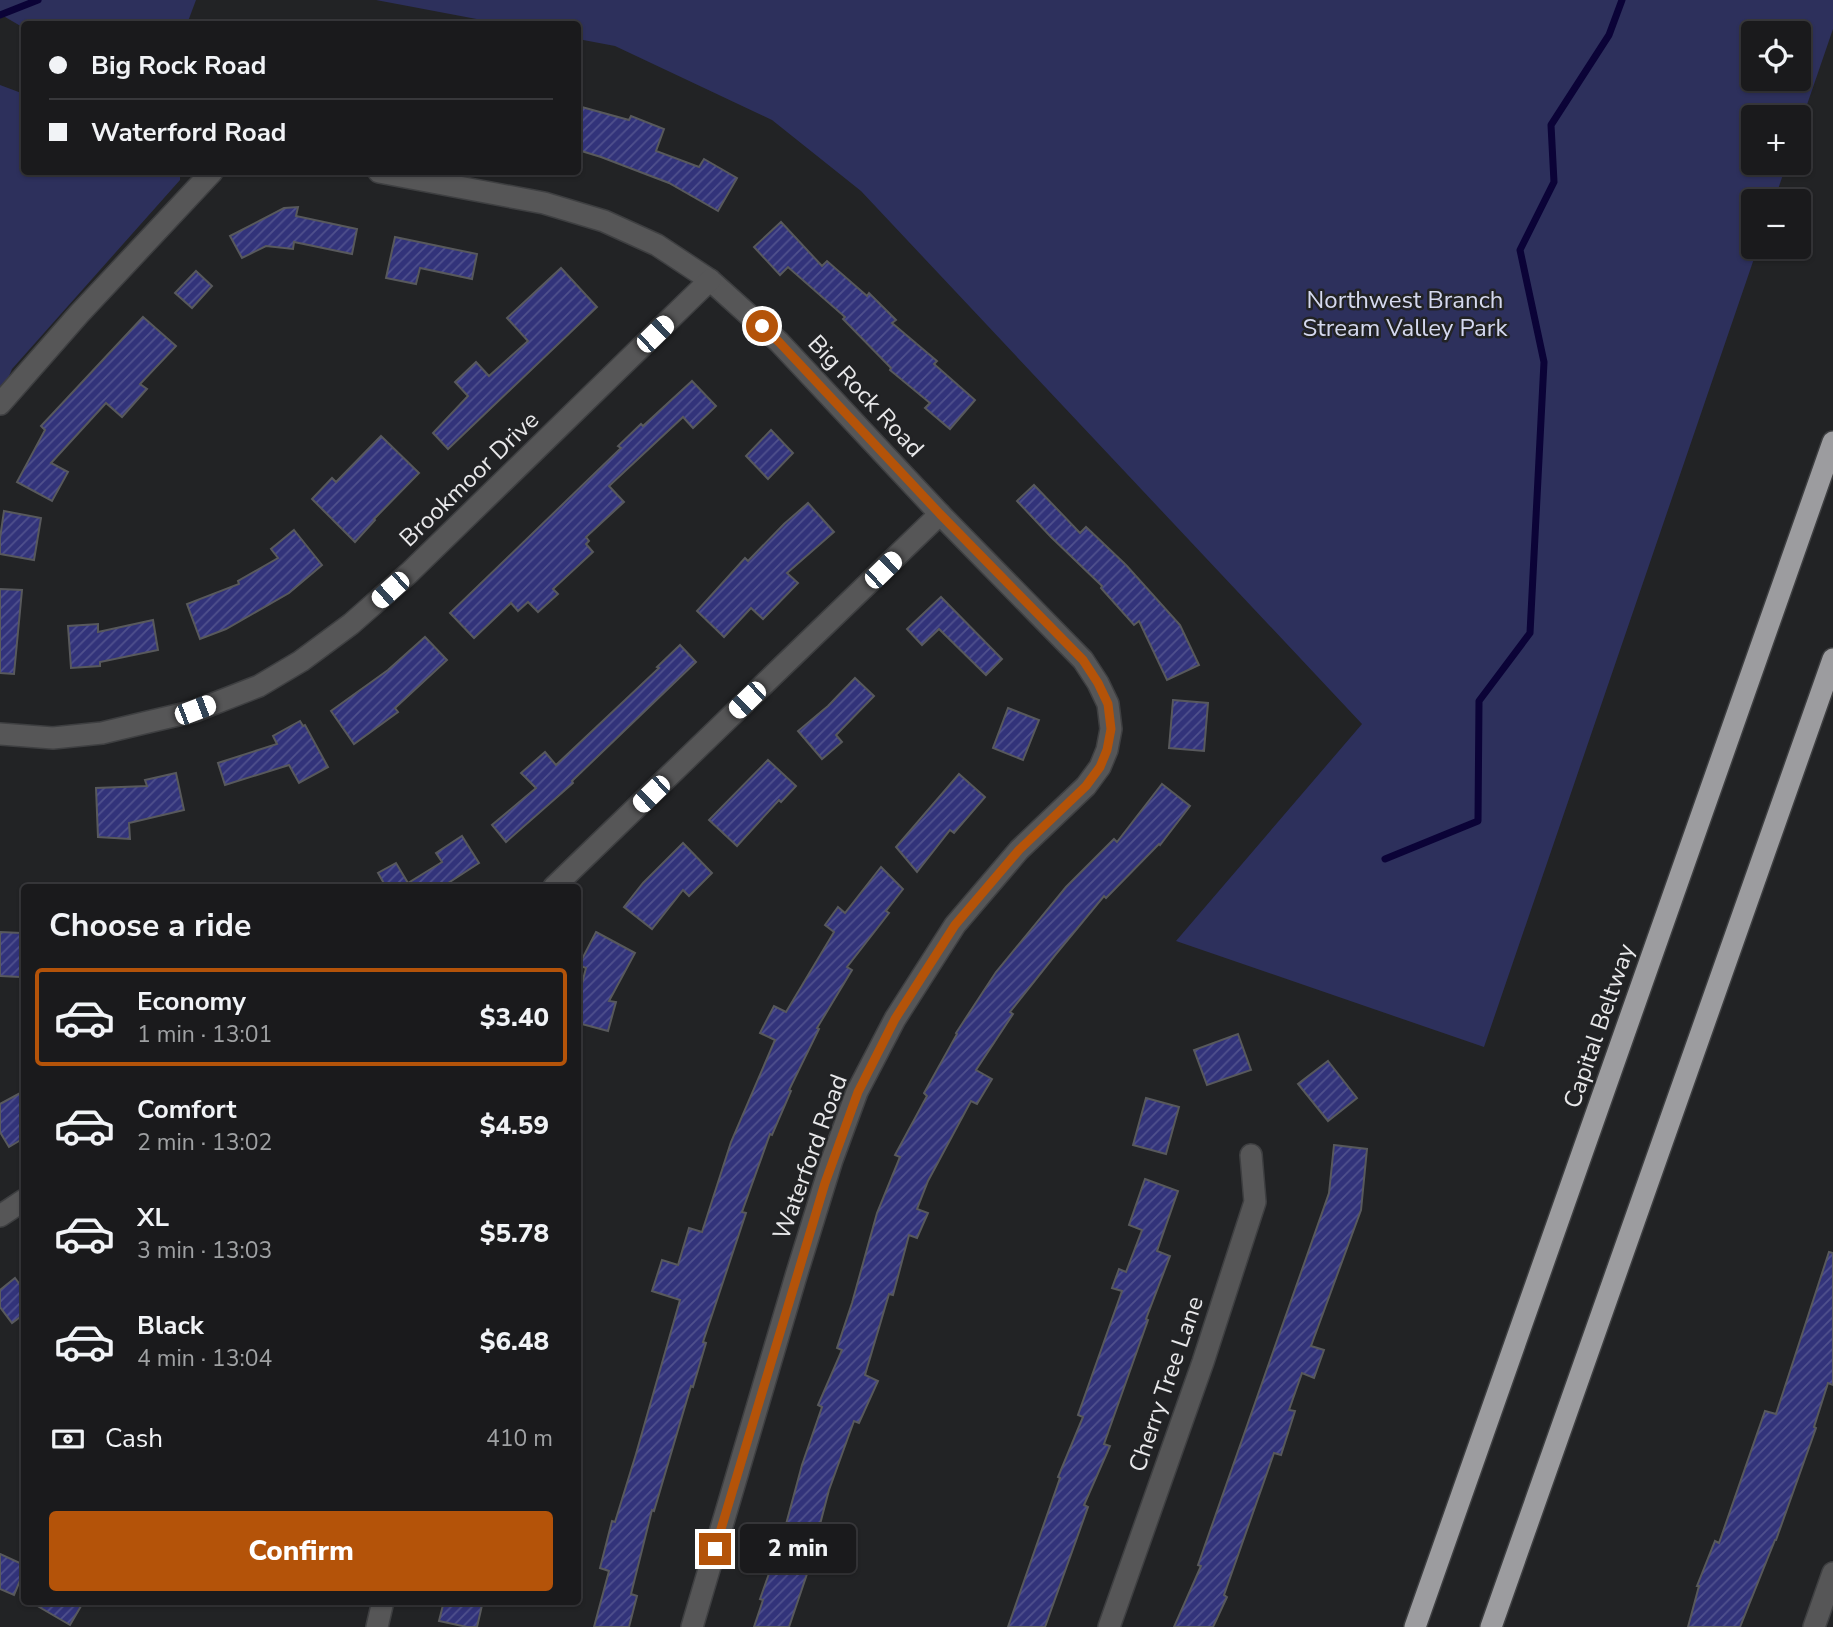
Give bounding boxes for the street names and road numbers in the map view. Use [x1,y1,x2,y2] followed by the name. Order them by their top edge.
[801,328,931,464] street label: Big Rock Road
[392,404,546,554] street label: Brookmoor Drive
[1556,939,1642,1112] street label: Capital Beltway
[765,1070,855,1244] street label: Waterford Road
[1121,1292,1211,1476] street label: Cherry Tree Lane

